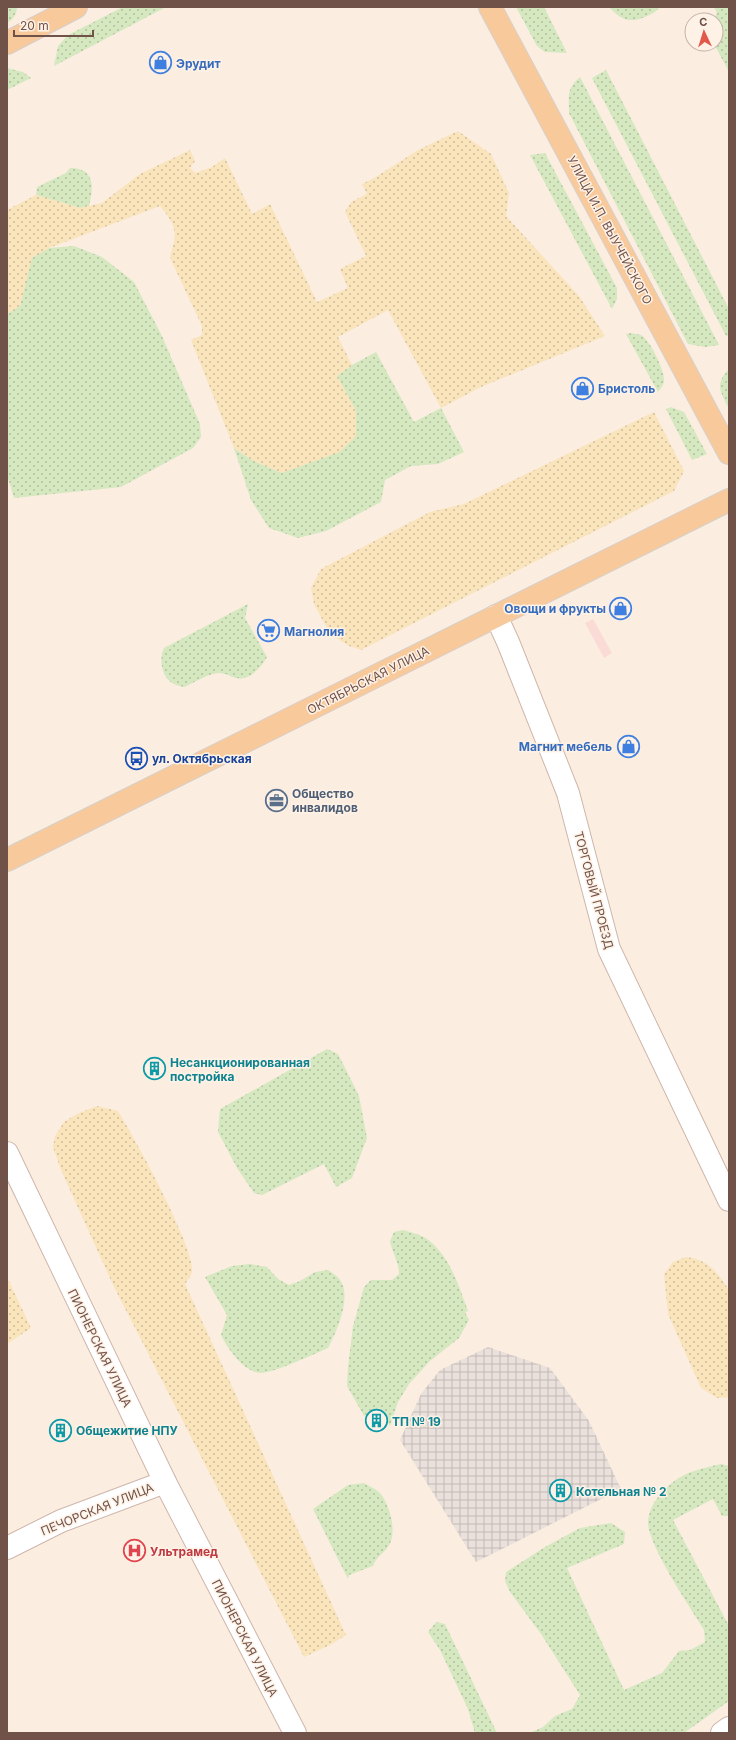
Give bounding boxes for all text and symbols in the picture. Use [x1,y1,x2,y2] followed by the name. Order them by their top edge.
[14,12,93,38] scale bar
[684,12,724,52] north arrow
[699,15,708,29] text: С
[20,18,49,33] text: 20 m
[148,50,174,76] shop icon: Эрудит
[176,56,221,71] place label: Эрудит
[564,153,656,307] street label: УЛИЦА И.П. ВЫУЧЕЙСКОГО
[570,375,596,401] shop icon: Бристоль
[598,381,655,396] place label: Бристоль
[608,595,634,621] shop icon: Овощи и фрукты
[504,601,606,616] place label: Овощи и фрукты
[255,618,281,644] supermarket icon: Магнолия
[284,624,344,639] place label: Магнолия
[305,643,431,717] street label: ОКТЯБРЬСКАЯ УЛИЦА
[615,733,641,759] shop icon: Магнит мебель
[519,739,612,754] place label: Магнит мебель
[123,745,149,771] bus stop icon: ул. Октябрьская
[152,751,252,766] place label: ул. Октябрьская
[292,786,358,815] place label: Общество инвалидов
[263,787,289,813] office icon: Общество инвалидов
[571,830,617,951] street label: ТОРГОВЫЙ ПРОЕЗД
[170,1055,310,1084] place label: Несанкционированная постройка
[142,1056,168,1082] building icon: Несанкционированная постройка
[65,1286,135,1410] street label: ПИОНЕРСКАЯ УЛИЦА
[364,1408,390,1434] building icon: ТП № 19
[392,1414,441,1429] place label: ТП № 19
[47,1417,73,1443] building icon: Общежитие НПУ
[76,1423,178,1438] place label: Общежитие НПУ
[548,1478,574,1504] building icon: Котельная № 2
[39,1480,155,1538] street label: ПЕЧОРСКАЯ УЛИЦА
[576,1484,667,1499] place label: Котельная № 2
[122,1538,148,1564] hospital icon: Ультрамед
[150,1544,218,1559] place label: Ультрамед
[209,1577,281,1699] street label: ПИОНЕРСКАЯ УЛИЦА

